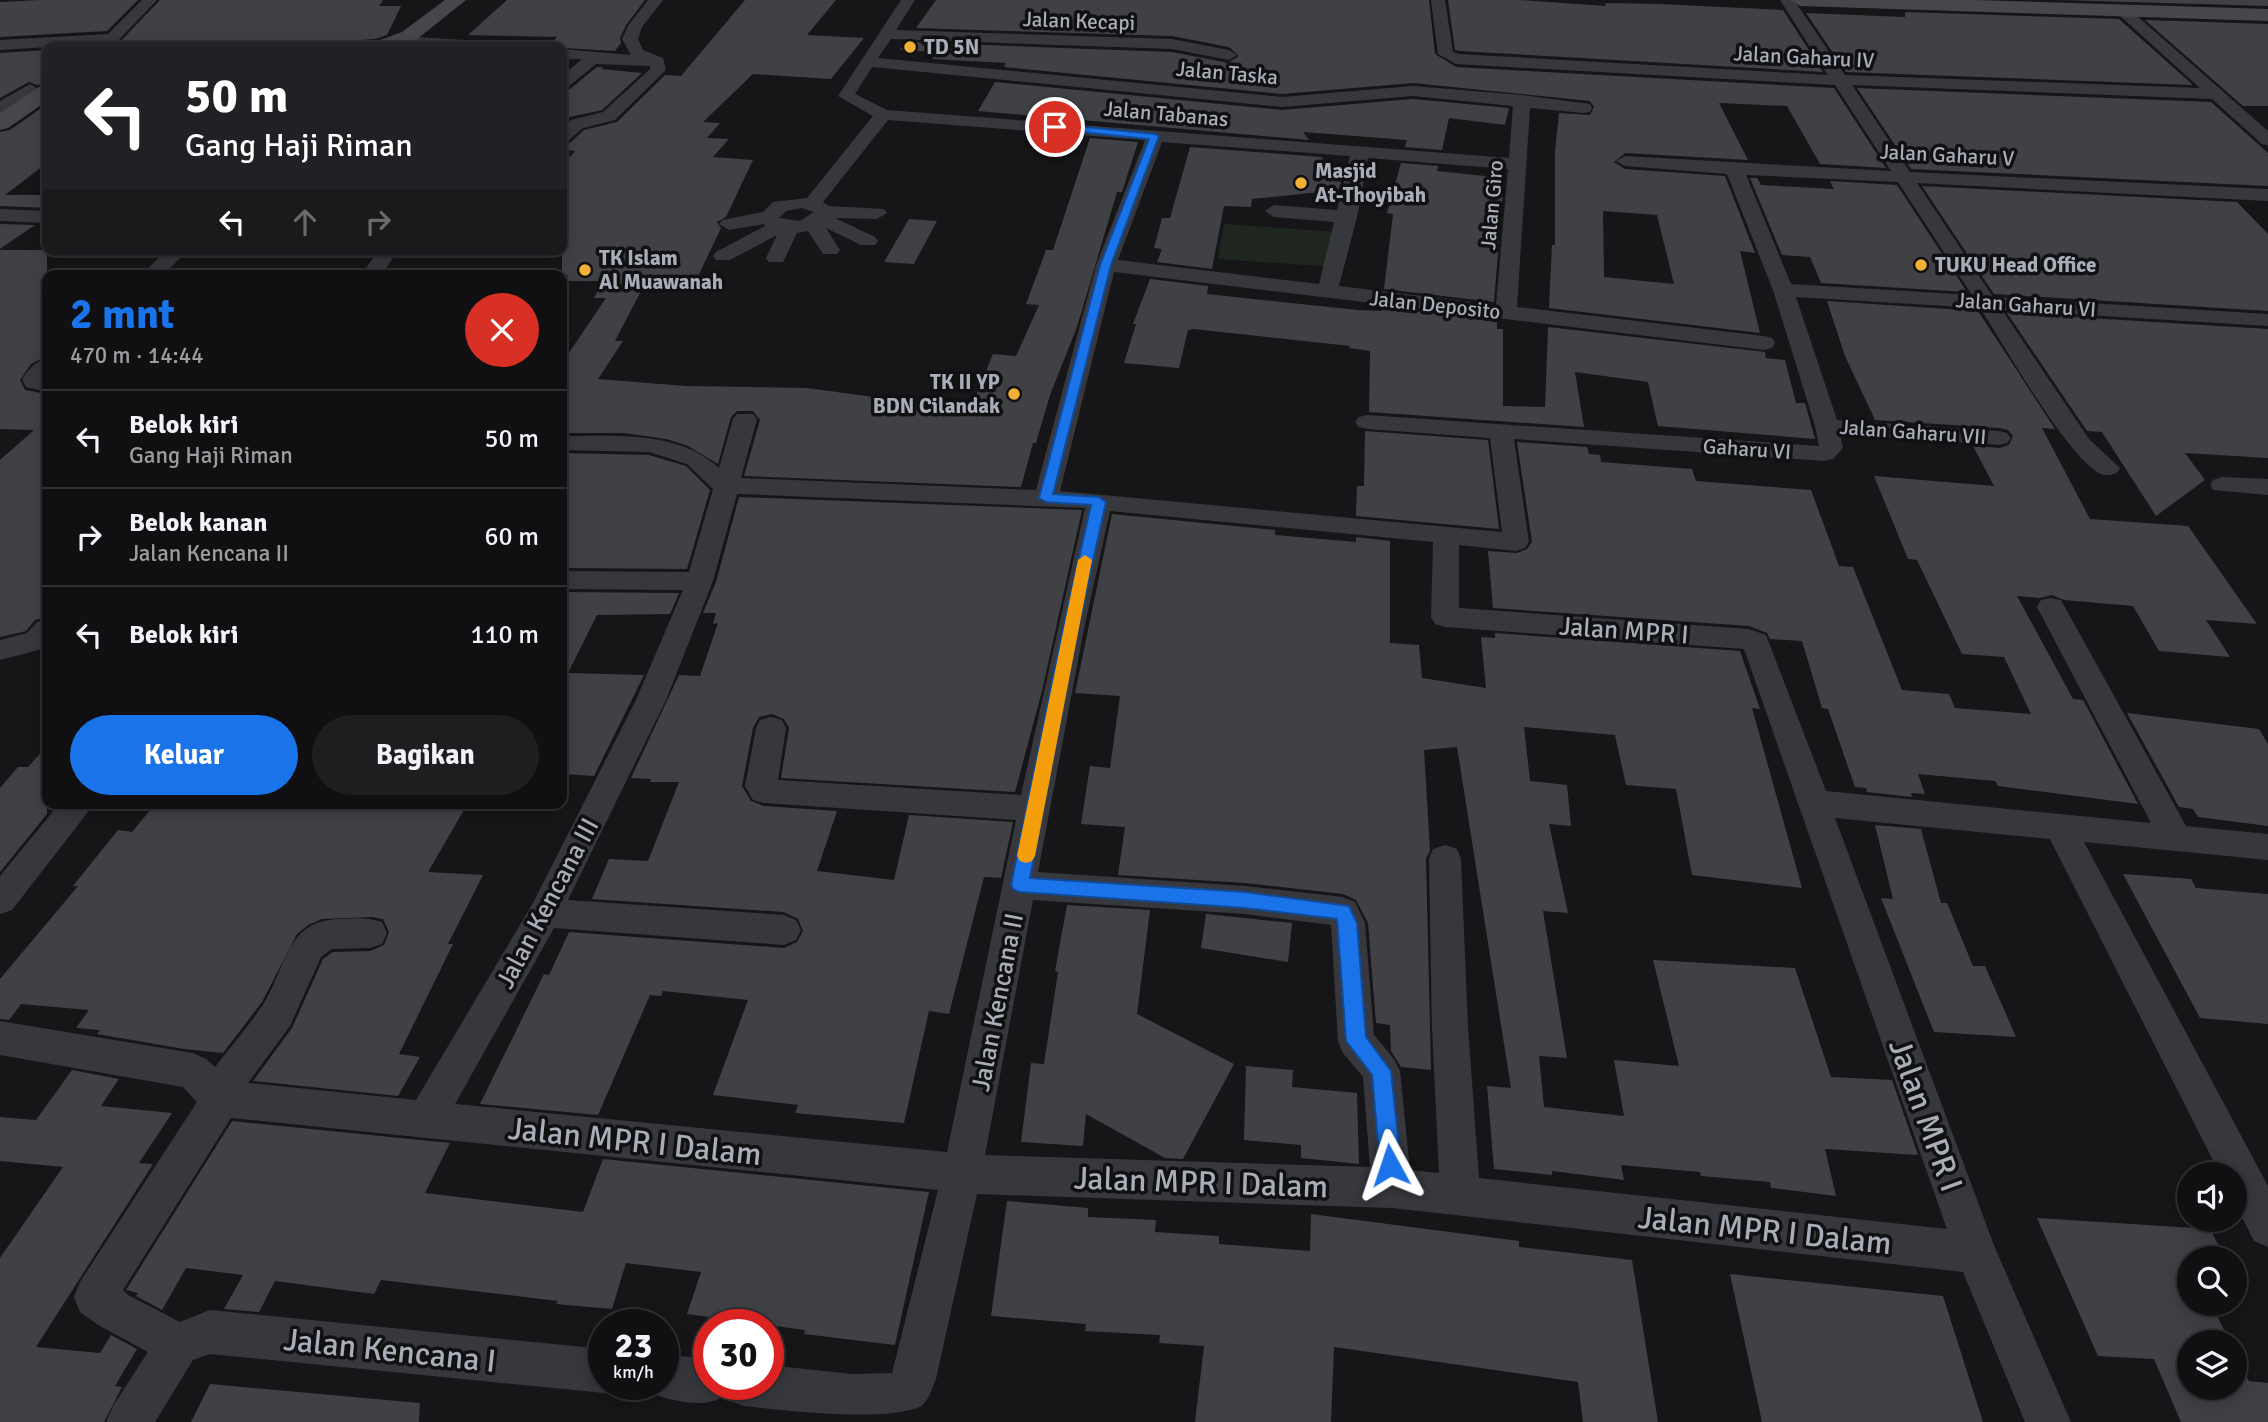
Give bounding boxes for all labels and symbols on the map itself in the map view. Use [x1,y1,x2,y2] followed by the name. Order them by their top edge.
[1022,6,1136,36] street label: Jalan Kecapi
[924,34,979,60] place label: TD 5N
[902,39,918,55] marker: TD 5N
[1733,40,1875,74] street label: Jalan Gaharu IV
[1175,56,1279,90] street label: Jalan Taska
[1103,96,1229,132] street label: Jalan Tabanas
[1025,97,1085,157] pin
[1879,138,2015,172] street label: Jalan Gaharu V
[1315,158,1426,208] place label: Masjid At-Thoyibah
[1475,159,1509,251] street label: Jalan Giro
[1293,175,1309,191] marker: Masjid At-Thoyibah
[599,245,723,295] place label: TK Islam Al Muawanah
[1935,252,2097,278] place label: TUKU Head Office
[1913,257,1929,273] marker: TUKU Head Office
[577,262,593,278] marker: TK Islam Al Muawanah
[1368,285,1502,325] street label: Jalan Deposito
[1955,287,2097,323] street label: Jalan Gaharu VI
[873,369,1000,419] place label: TK II YP BDN Cilandak
[1006,386,1022,402] marker: TK II YP BDN Cilandak
[1839,414,1987,450] street label: Jalan Gaharu VII
[1702,433,1792,465] street label: Gaharu VI
[1558,611,1690,651] street label: Jalan MPR I
[489,813,606,994] street label: Jalan Kencana III
[965,910,1031,1094] street label: Jalan Kencana II
[1880,1034,1971,1197] street label: Jalan MPR I
[506,1109,764,1174] street label: Jalan MPR I Dalam
[1353,1128,1427,1202] position arrow
[1073,1159,1329,1206] street label: Jalan MPR I Dalam
[1636,1198,1894,1263] street label: Jalan MPR I Dalam
[693,1309,784,1400] speed limit sign: 30
[282,1320,498,1381] street label: Jalan Kencana I

